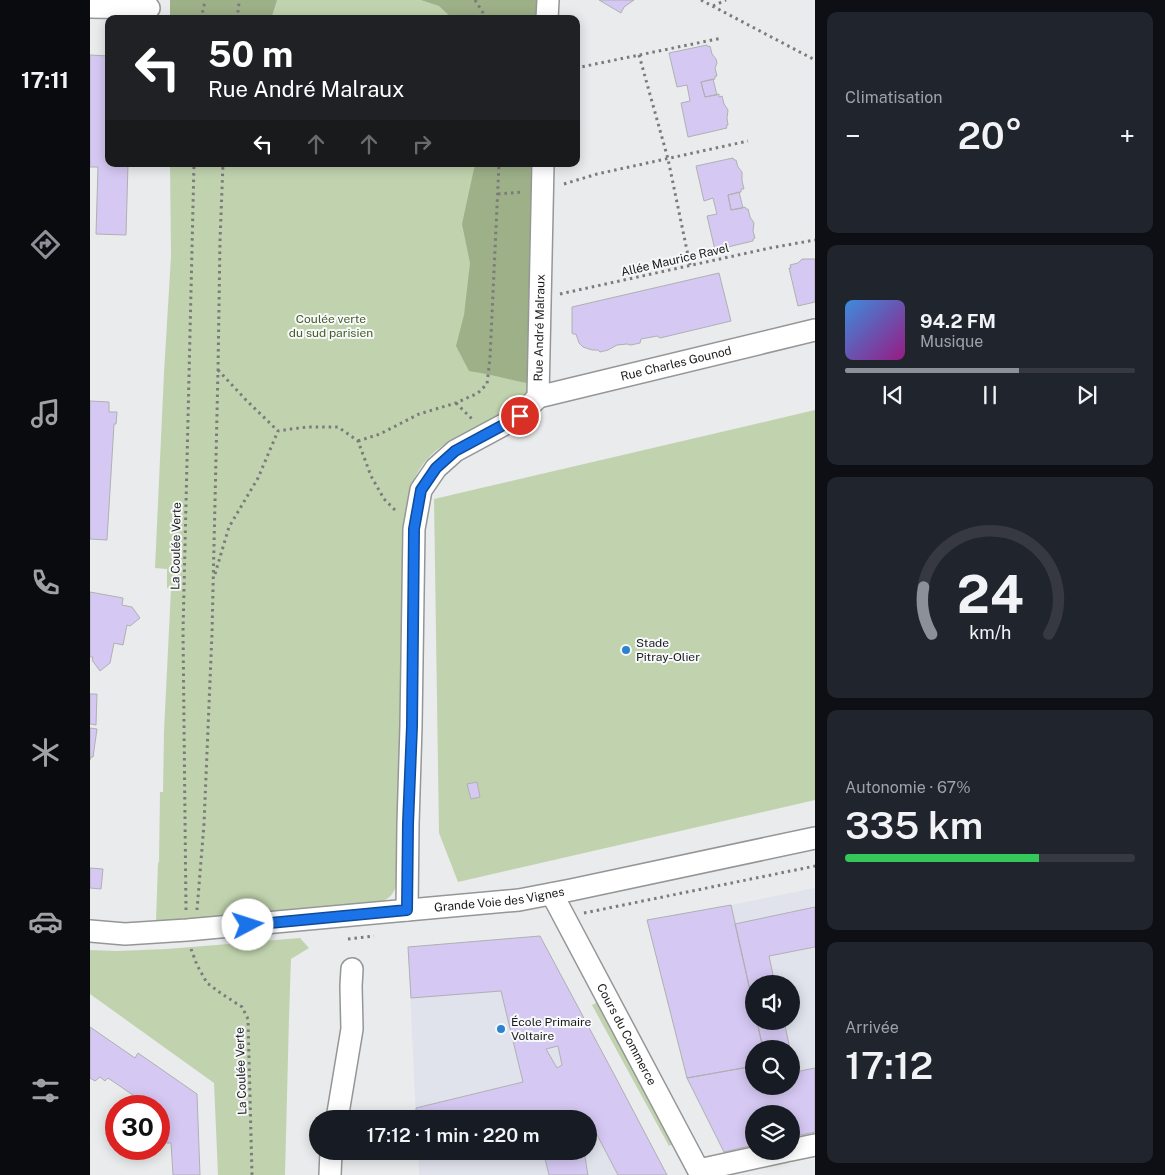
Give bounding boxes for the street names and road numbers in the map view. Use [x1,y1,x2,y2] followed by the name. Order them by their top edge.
[620,241,731,279] street label: Allée Maurice Ravel
[531,274,548,382] street label: Rue André Malraux
[619,343,733,384] street label: Rue Charles Gounod
[168,502,184,590] street label: La Coulée Verte
[434,884,565,915] street label: Grande Voie des Vignes
[594,981,659,1088] street label: Cours du Commerce
[232,1027,250,1115] street label: La Coulée Verte

